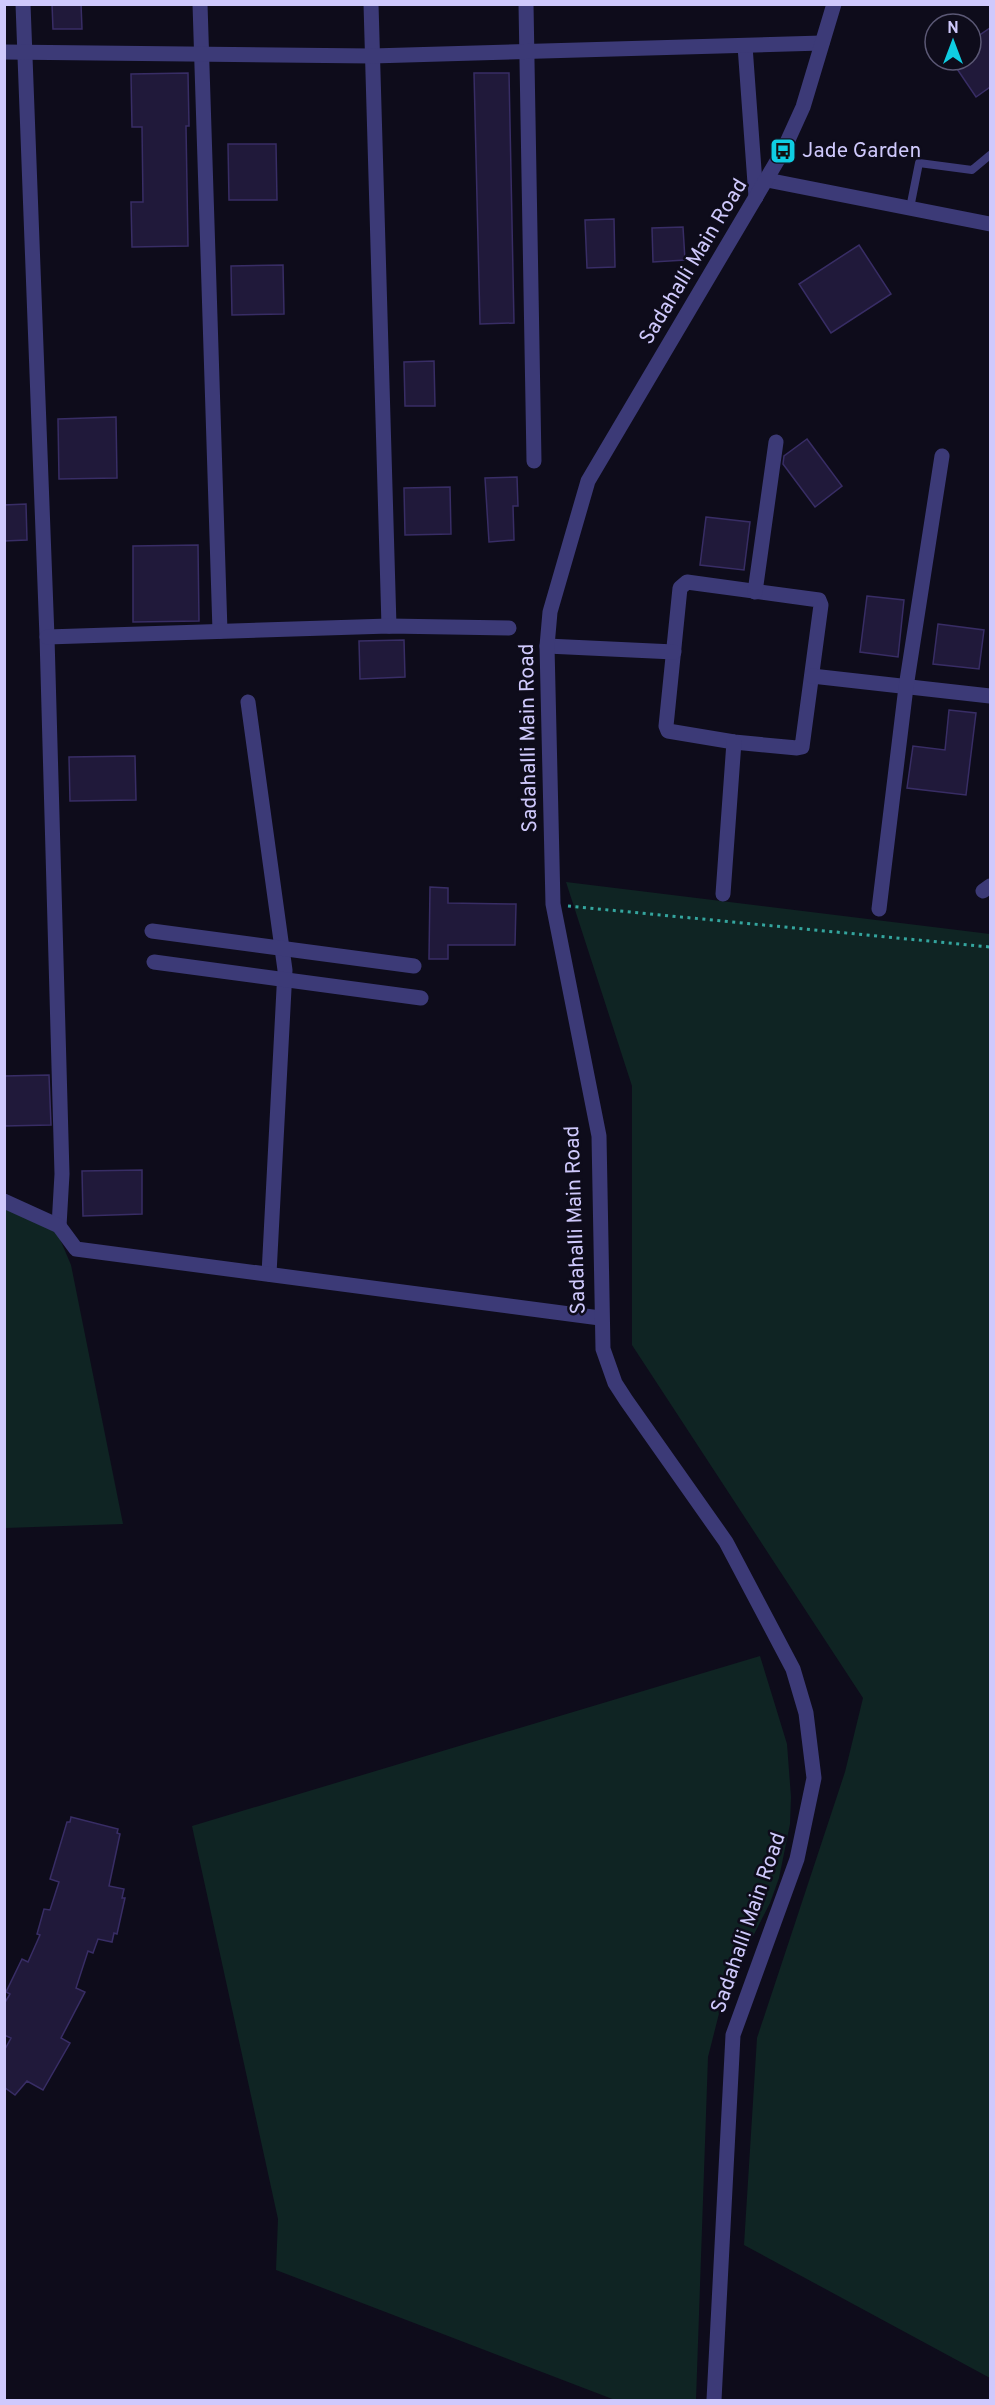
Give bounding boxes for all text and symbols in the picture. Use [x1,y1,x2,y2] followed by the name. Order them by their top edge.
[923,12,983,72] north arrow
[947,19,959,39] text: N
[768,136,798,166] bus stop icon: Jade Garden
[802,138,921,165] place label: Jade Garden
[634,174,754,350] street label: Sadahalli Main Road
[514,643,544,833] street label: Sadahalli Main Road
[559,1125,593,1315] street label: Sadahalli Main Road
[705,1829,793,2017] street label: Sadahalli Main Road

